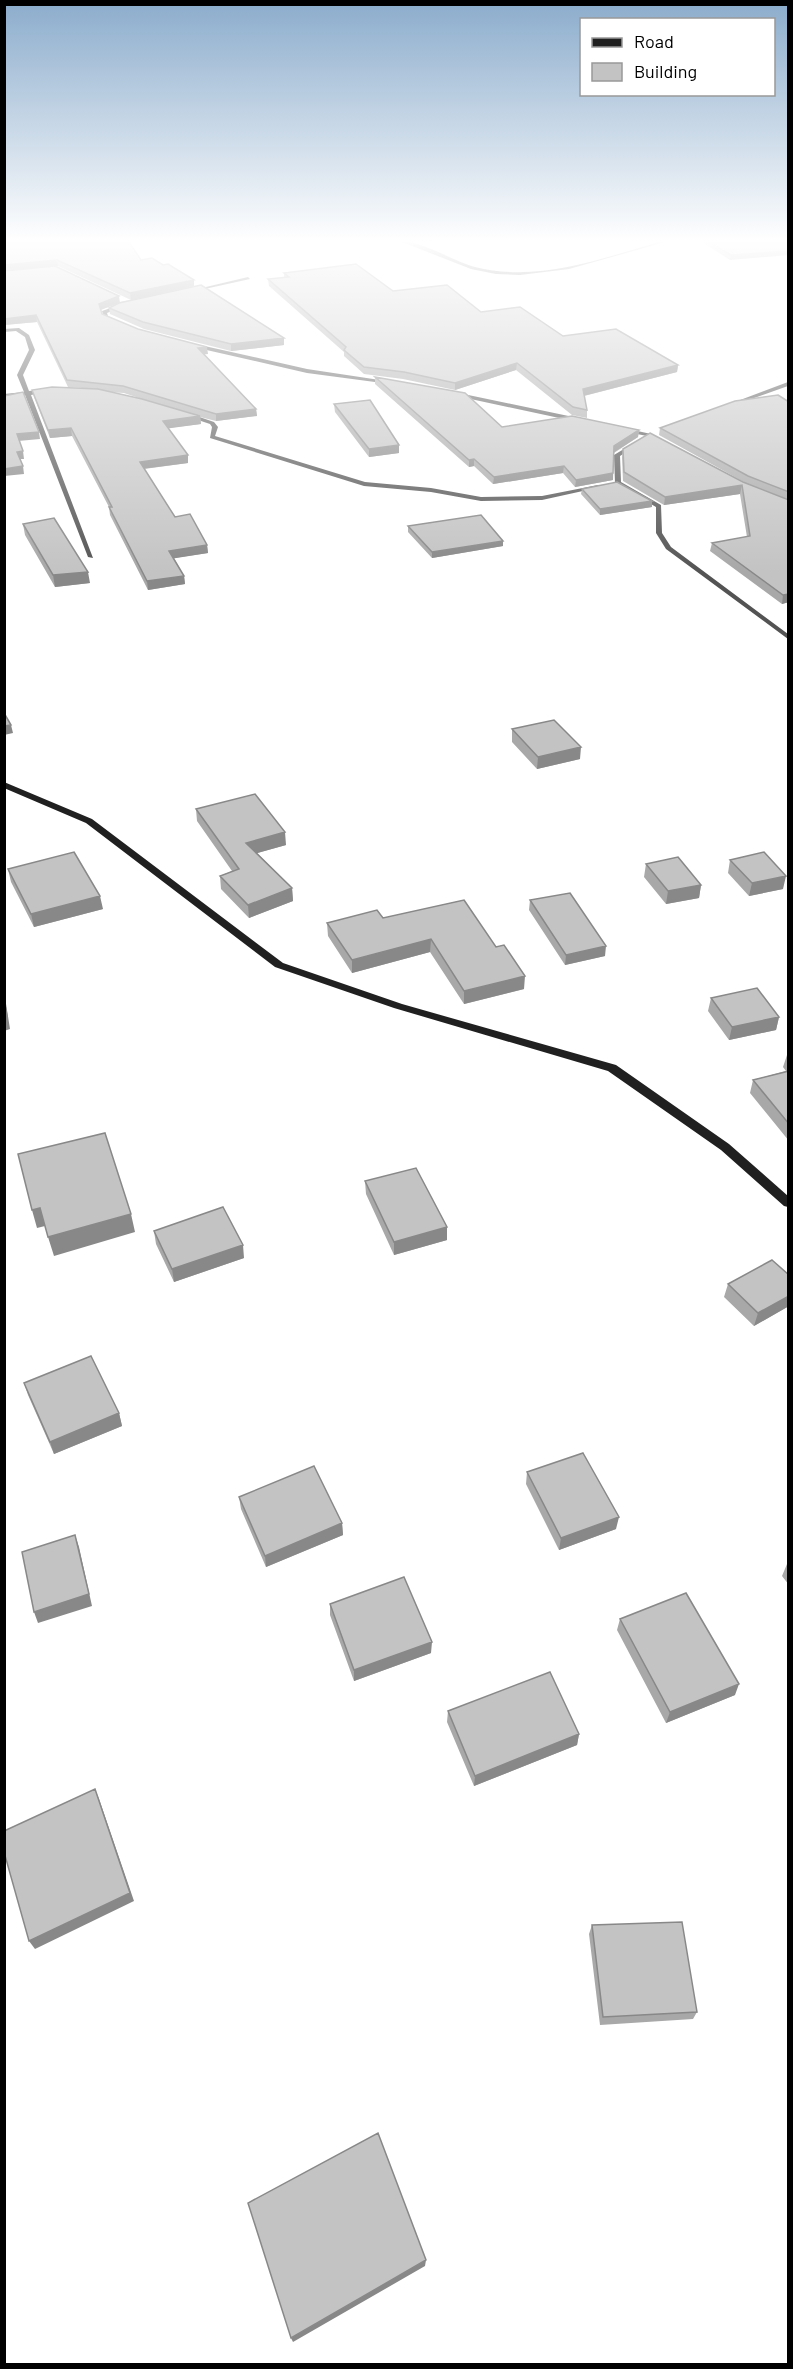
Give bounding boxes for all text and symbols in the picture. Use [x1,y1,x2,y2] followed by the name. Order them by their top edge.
[580,18,775,96] legend
[634,30,674,52] text: Road
[634,60,697,82] text: Building

